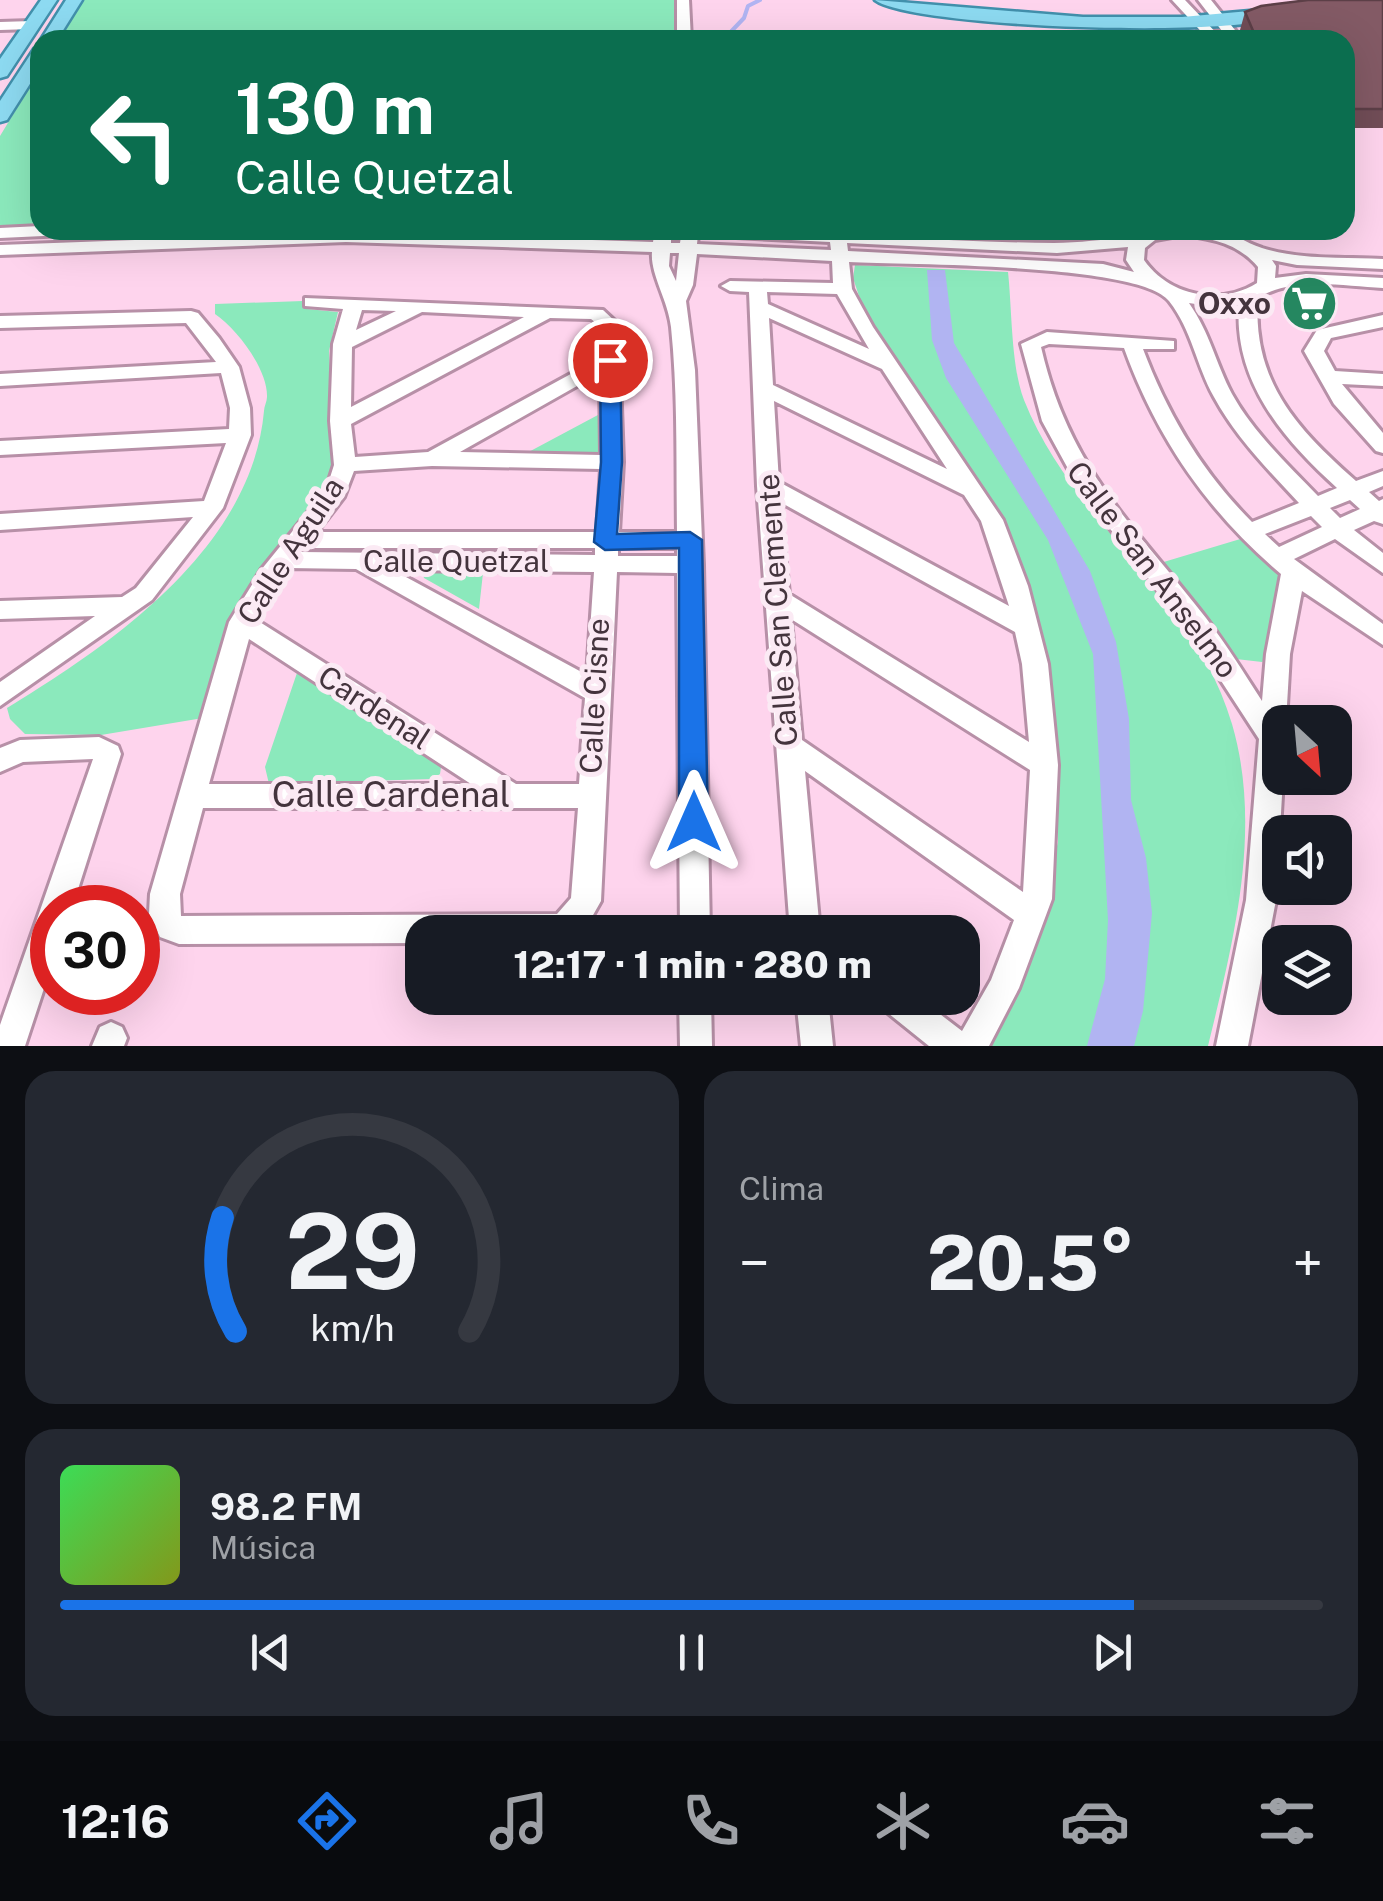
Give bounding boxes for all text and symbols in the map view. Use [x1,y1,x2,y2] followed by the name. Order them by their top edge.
[235,67,435,150] text: 130 m
[70,70,200,200] icon: left
[235,151,514,204] text: Calle Quetzal
[1280,274,1340,334] supermarket icon: Oxxo
[1198,285,1271,321] place label: Oxxo
[568,318,653,403] pin
[583,333,638,388] icon: arrive
[1060,454,1246,685] street label: Calle San Anselmo
[229,470,351,631] street label: Calle Aguila
[750,473,804,748] street label: Calle San Clemente
[363,543,549,579] street label: Calle Quetzal
[572,617,616,775] street label: Calle Cisne
[312,658,437,757] street label: Cardenal
[1262,705,1352,795] north arrow
[1262,705,1352,1015] map controls
[642,770,746,874] position arrow
[272,774,510,815] street label: Calle Cardenal
[1262,815,1352,905] button: sound
[30,885,160,1015] speed limit sign: 30
[1262,925,1352,1015] button: layers
[513,942,872,987] text: 12:17 · 1 min · 280 m
[739,1170,824,1207] text: Clima
[285,1190,419,1312] text: 29
[927,1219,1135,1307] text: 20.5°
[739,1231,770,1295] text: −
[1293,1231,1323,1295] text: +
[310,1307,394,1349] text: km/h
[210,1484,362,1529] text: 98.2 FM
[210,1529,316,1566] text: Música
[243,1625,298,1680] icon: previous
[664,1625,719,1680] icon: pause
[1085,1625,1140,1680] icon: next
[292,1786,362,1856] icon: directions
[484,1786,554,1856] icon: music
[676,1786,746,1856] icon: phone
[868,1786,938,1856] icon: climate
[1060,1786,1130,1856] icon: car
[1252,1786,1322,1856] icon: filters
[61,1795,170,1848] text: 12:16

